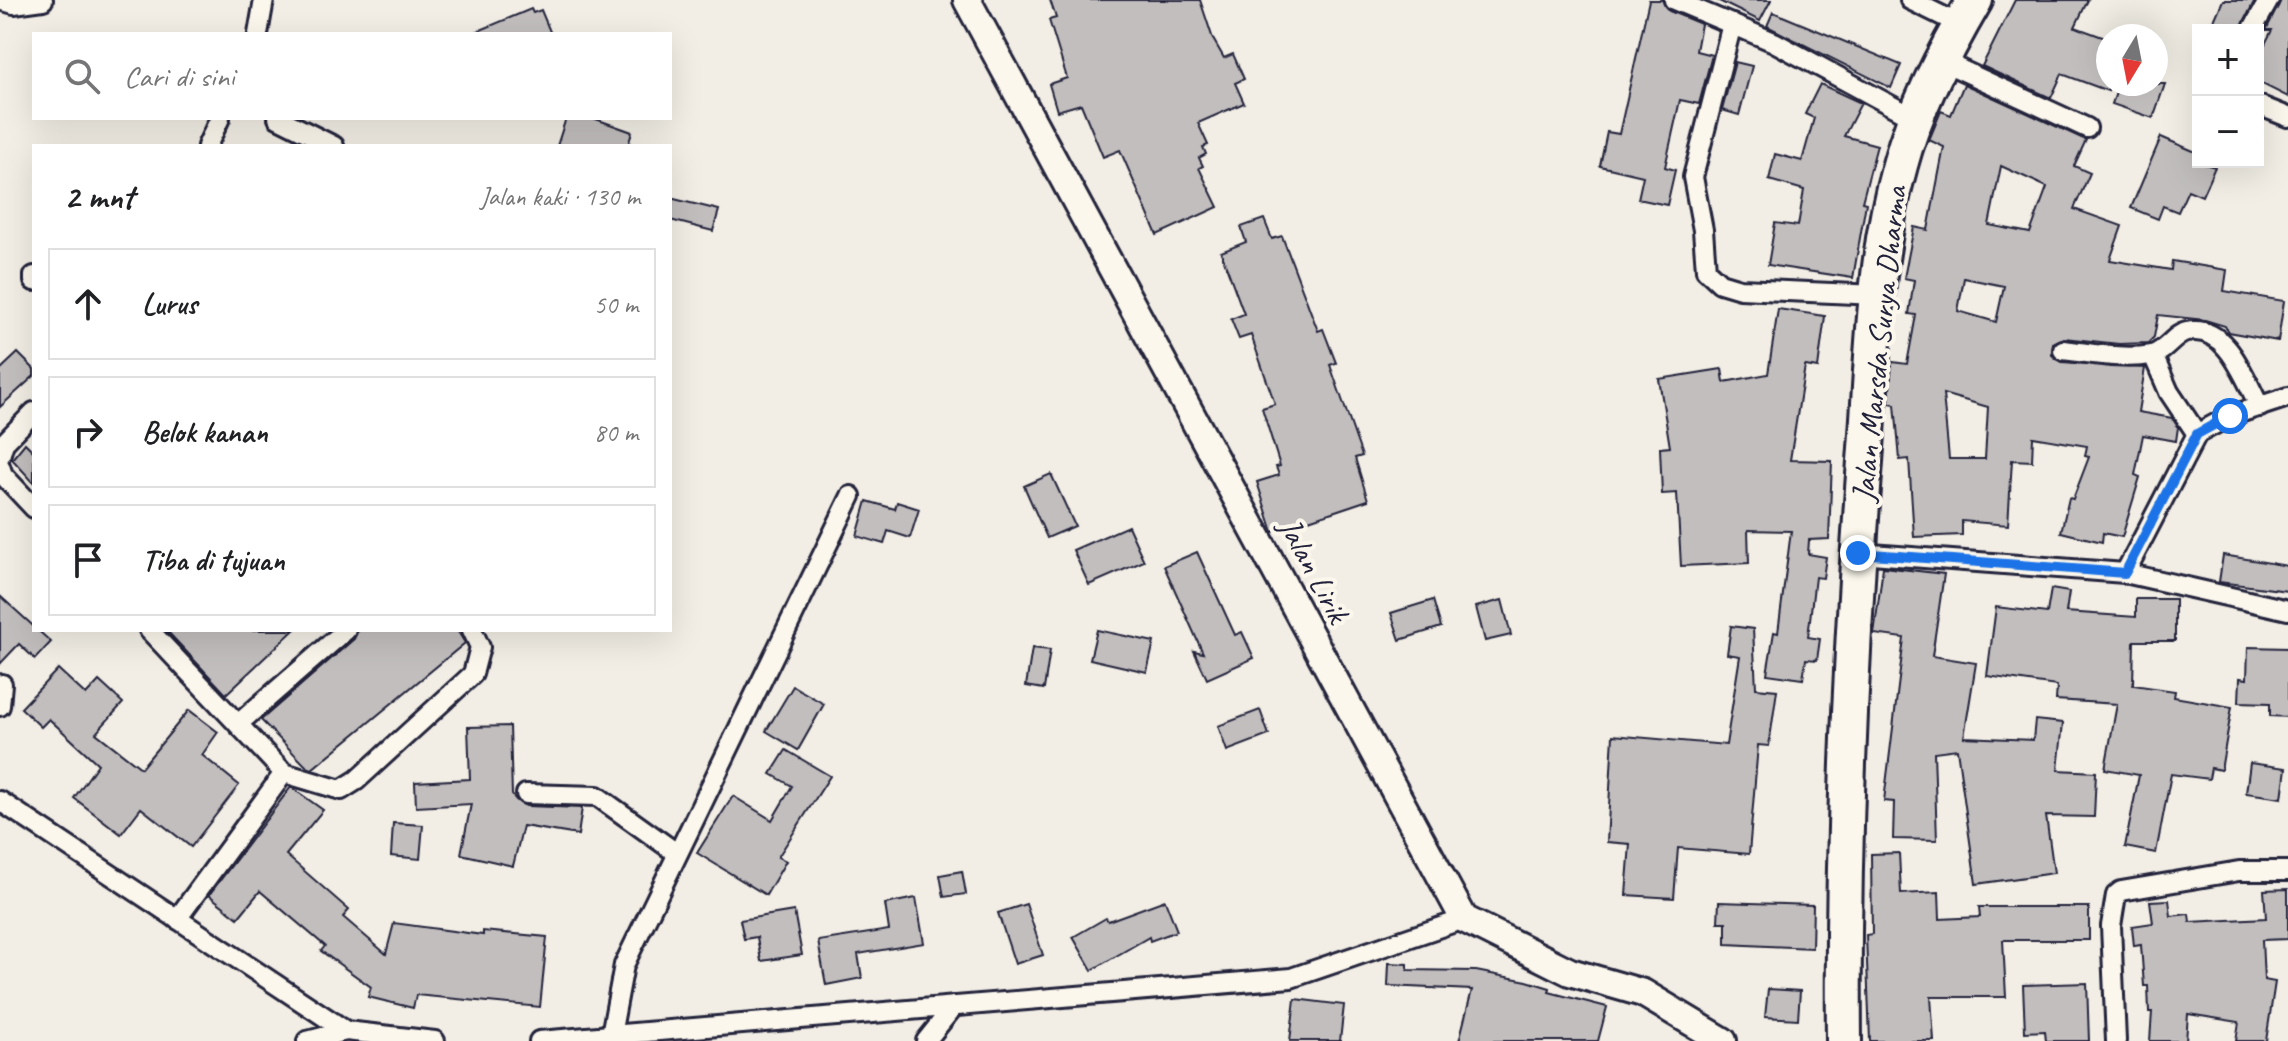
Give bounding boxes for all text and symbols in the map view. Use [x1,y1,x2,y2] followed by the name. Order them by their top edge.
[2096,24,2168,96] north arrow
[2192,24,2264,168] map controls
[2192,24,2264,96] button: +
[32,32,672,120] search box
[60,54,104,98] icon: search
[124,57,235,95] text: Cari di sini
[2192,96,2264,168] button: −
[64,175,134,218] text: 2 mnt
[480,180,640,213] text: Jalan kaki · 130 m
[1842,182,1916,506] street label: Jalan Marsda Surya Dharma
[66,282,110,326] icon: ahead
[142,285,197,323] text: Lurus
[594,288,638,321] text: 50 m
[2212,398,2248,434] route start
[66,410,110,454] icon: right
[142,413,267,451] text: Belok kanan
[594,416,638,449] text: 80 m
[1269,509,1360,631] street label: Jalan Lirik
[1840,535,1876,571] route end
[66,538,110,582] icon: arrive
[142,541,285,579] text: Tiba di tujuan

